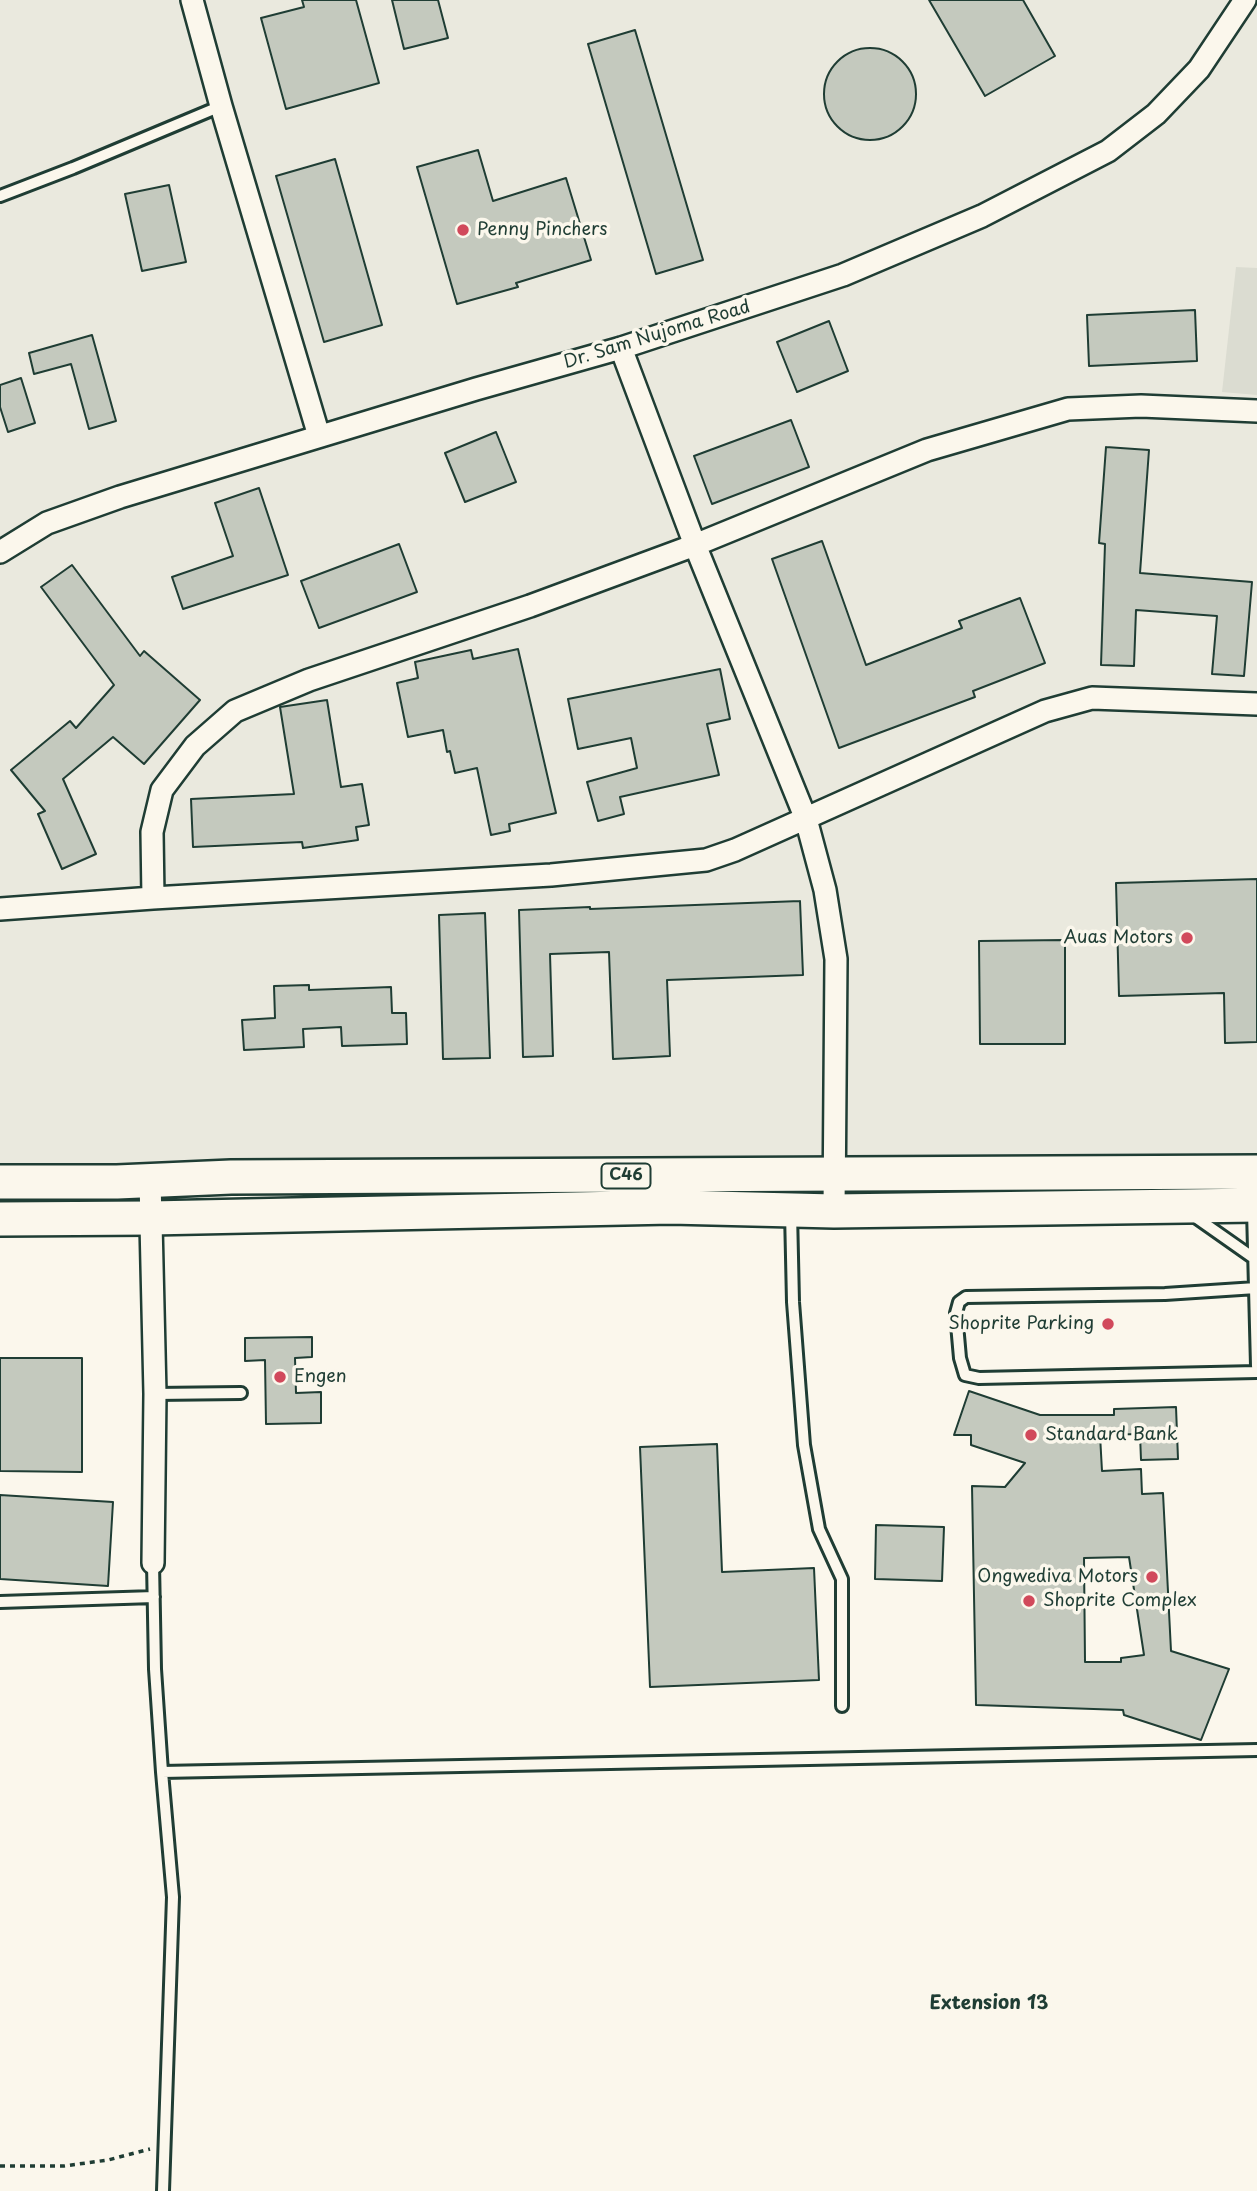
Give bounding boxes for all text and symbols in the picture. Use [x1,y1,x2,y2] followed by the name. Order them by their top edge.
[477,219,607,241] place label: Penny Pinchers
[455,222,471,238] marker: Penny Pinchers
[561,296,753,374] street label: Dr. Sam Nujoma Road
[1063,927,1173,949] place label: Auas Motors
[1179,930,1195,946] marker: Auas Motors
[602,1164,650,1188] road number: C46
[948,1313,1094,1335] place label: Shoprite Parking
[1100,1316,1116,1332] marker: Shoprite Parking
[294,1366,347,1388] place label: Engen
[272,1369,288,1385] marker: Engen
[1045,1424,1178,1446] place label: Standard Bank
[1023,1427,1039,1443] marker: Standard Bank
[977,1566,1138,1588] place label: Ongwediva Motors
[1144,1569,1160,1585] marker: Ongwediva Motors
[1043,1590,1197,1612] place label: Shoprite Complex
[1021,1593,1037,1609] marker: Shoprite Complex
[929,1993,1049,2015] district label: Extension 13

